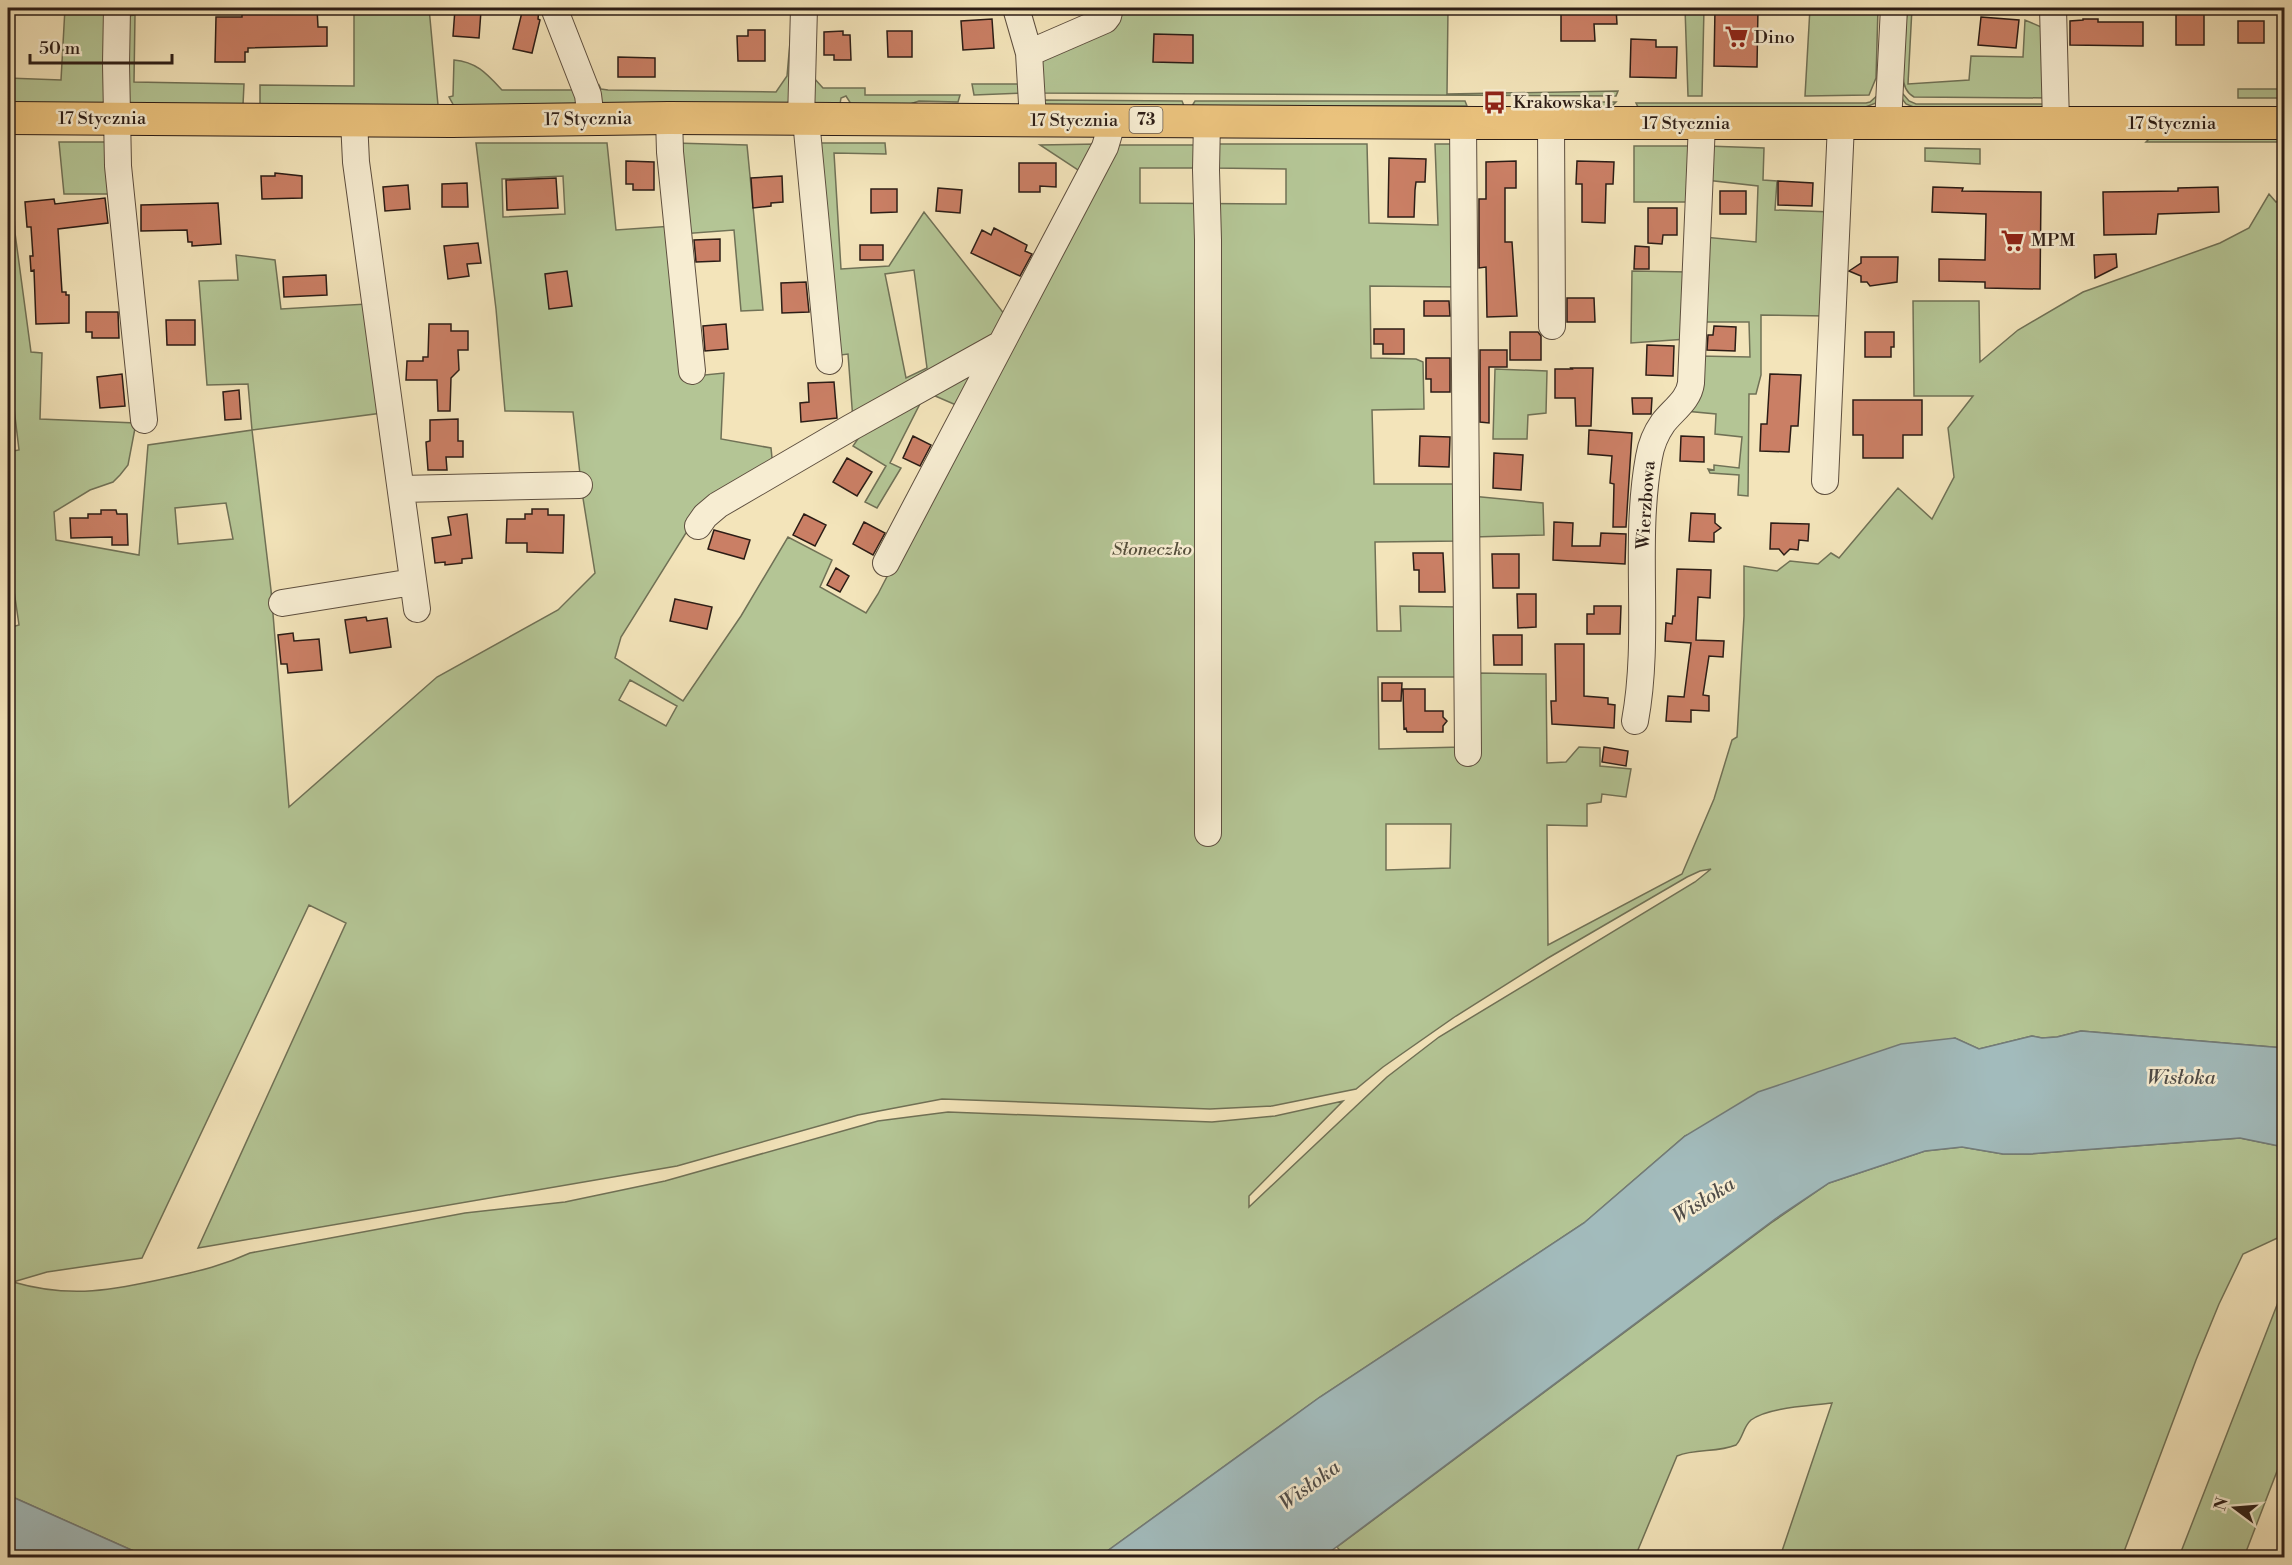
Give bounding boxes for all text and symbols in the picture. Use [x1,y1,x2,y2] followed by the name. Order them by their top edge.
[1723,24,1749,50] supermarket icon: Dino
[1754,26,1795,49] place label: Dino
[30,27,172,65] scale bar
[39,37,81,60] text: 50 m
[1482,89,1508,115] bus stop icon: Krakowska I
[1513,91,1612,114] place label: Krakowska I
[58,107,147,130] street label: 17 Stycznia
[544,107,633,131] street label: 17 Stycznia
[1130,107,1162,133] road number: 73
[1030,109,1119,132] street label: 17 Stycznia
[1642,112,1731,135] street label: 17 Stycznia
[2128,112,2217,135] street label: 17 Stycznia
[2000,227,2026,253] supermarket icon: MPM
[2031,229,2075,252] place label: MPM
[1631,459,1661,551] street label: Wierzbowa
[1112,538,1192,561] park label: Słoneczko
[2146,1066,2217,1091] water label: Wisłoka
[1668,1172,1741,1230] water label: Wisłoka
[1275,1455,1346,1516] water label: Wisłoka
[2205,1478,2265,1538] north arrow
[2210,1495,2233,1513] text: N

